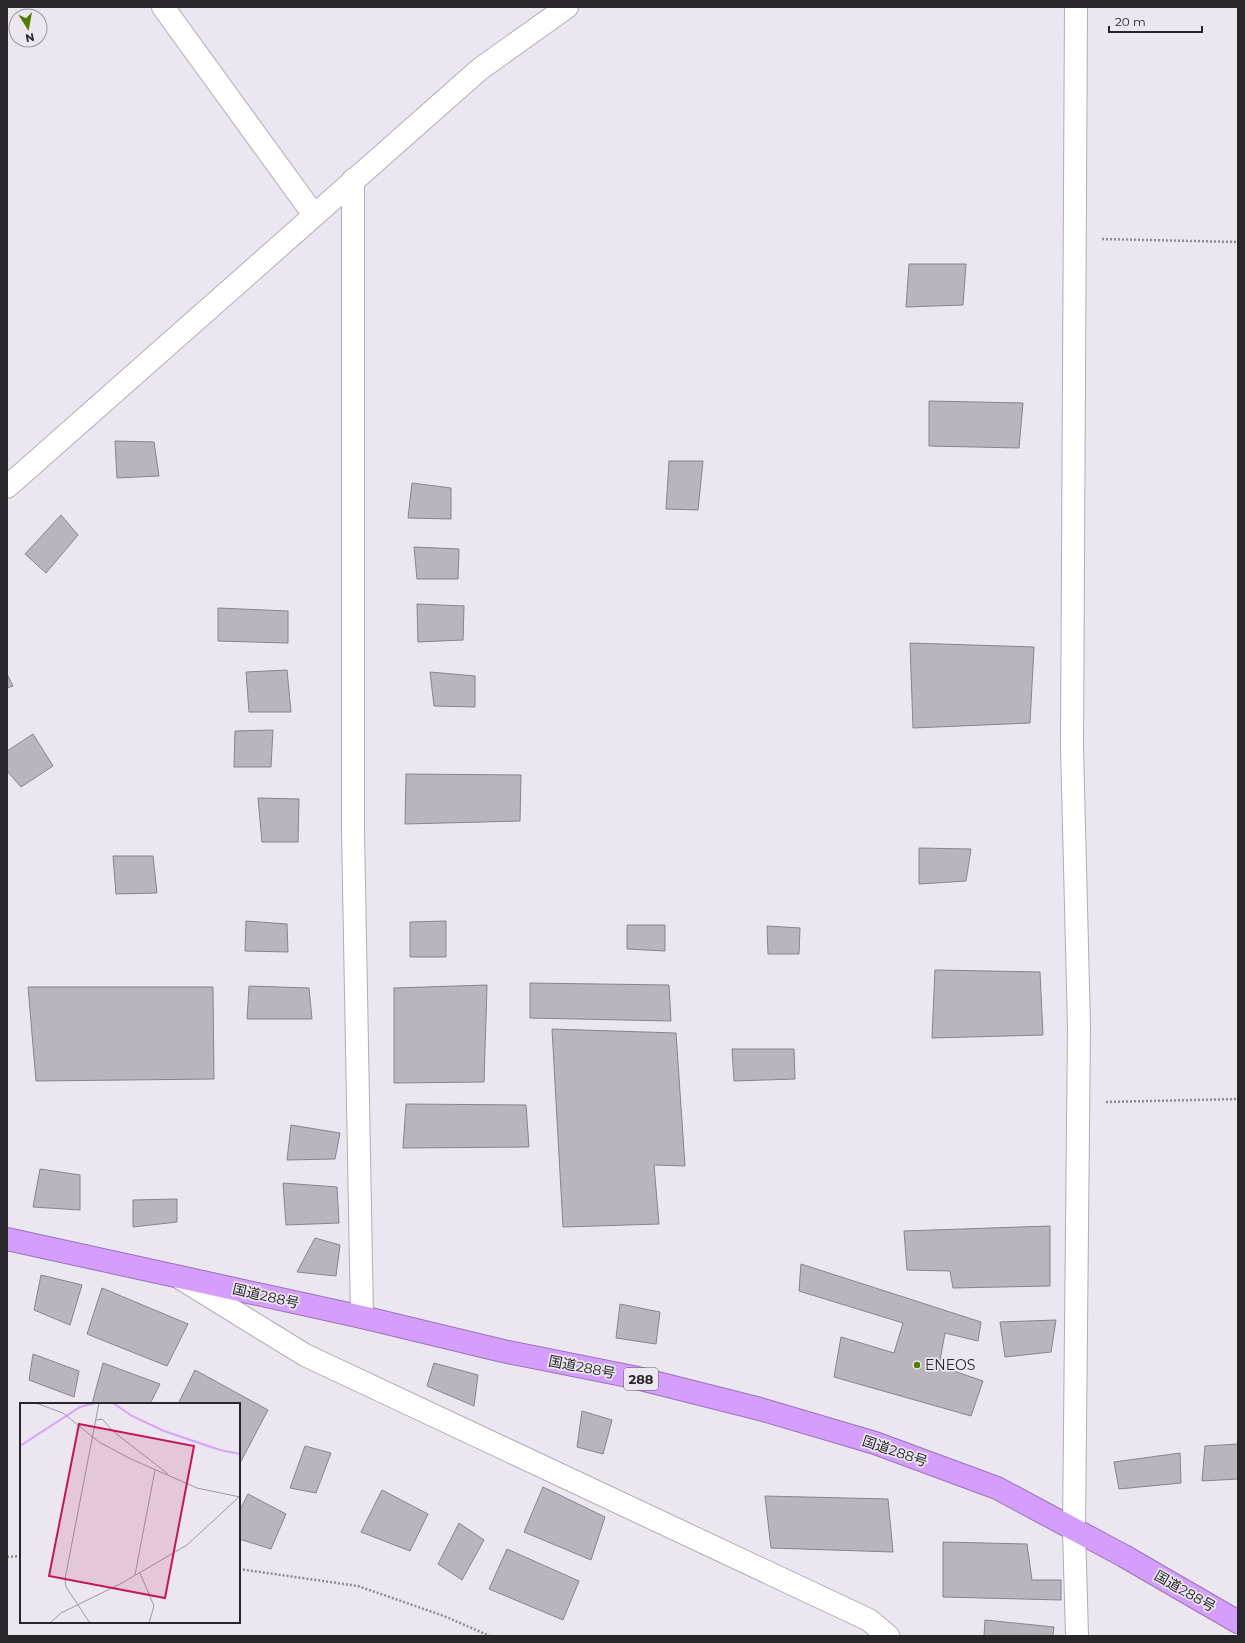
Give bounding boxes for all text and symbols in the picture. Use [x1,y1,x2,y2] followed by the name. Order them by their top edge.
[8,8,48,48] north arrow
[1109,8,1202,34] scale bar
[1115,14,1146,29] text: 20 m
[24,30,36,46] text: N
[231,1280,301,1312] street label: 国道288号
[547,1352,617,1382] street label: 国道288号
[925,1356,975,1374] place label: ENEOS
[912,1360,922,1370] marker: ENEOS
[624,1368,658,1390] road number: 288
[20,1403,240,1623] inset map
[860,1431,930,1471] street label: 国道288号
[1151,1566,1219,1616] street label: 国道288号

